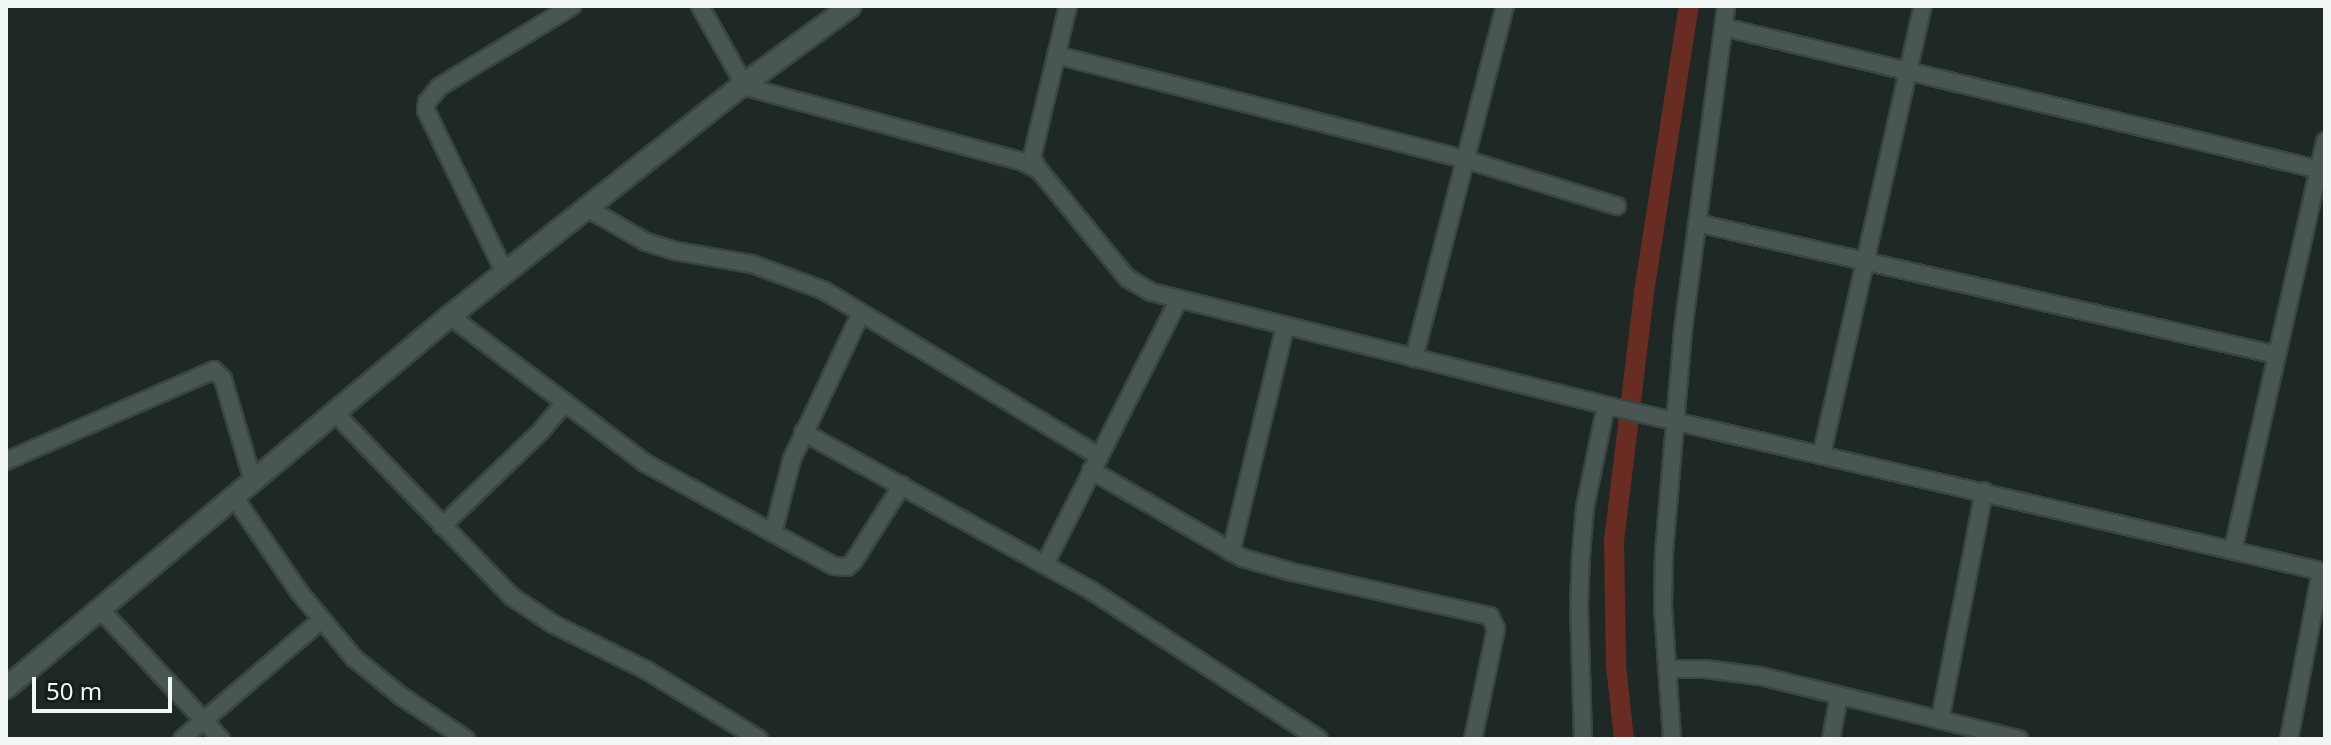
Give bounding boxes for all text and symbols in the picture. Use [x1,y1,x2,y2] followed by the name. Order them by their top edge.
[36,661,176,711] scale bar
[46,674,102,707] text: 50 m

